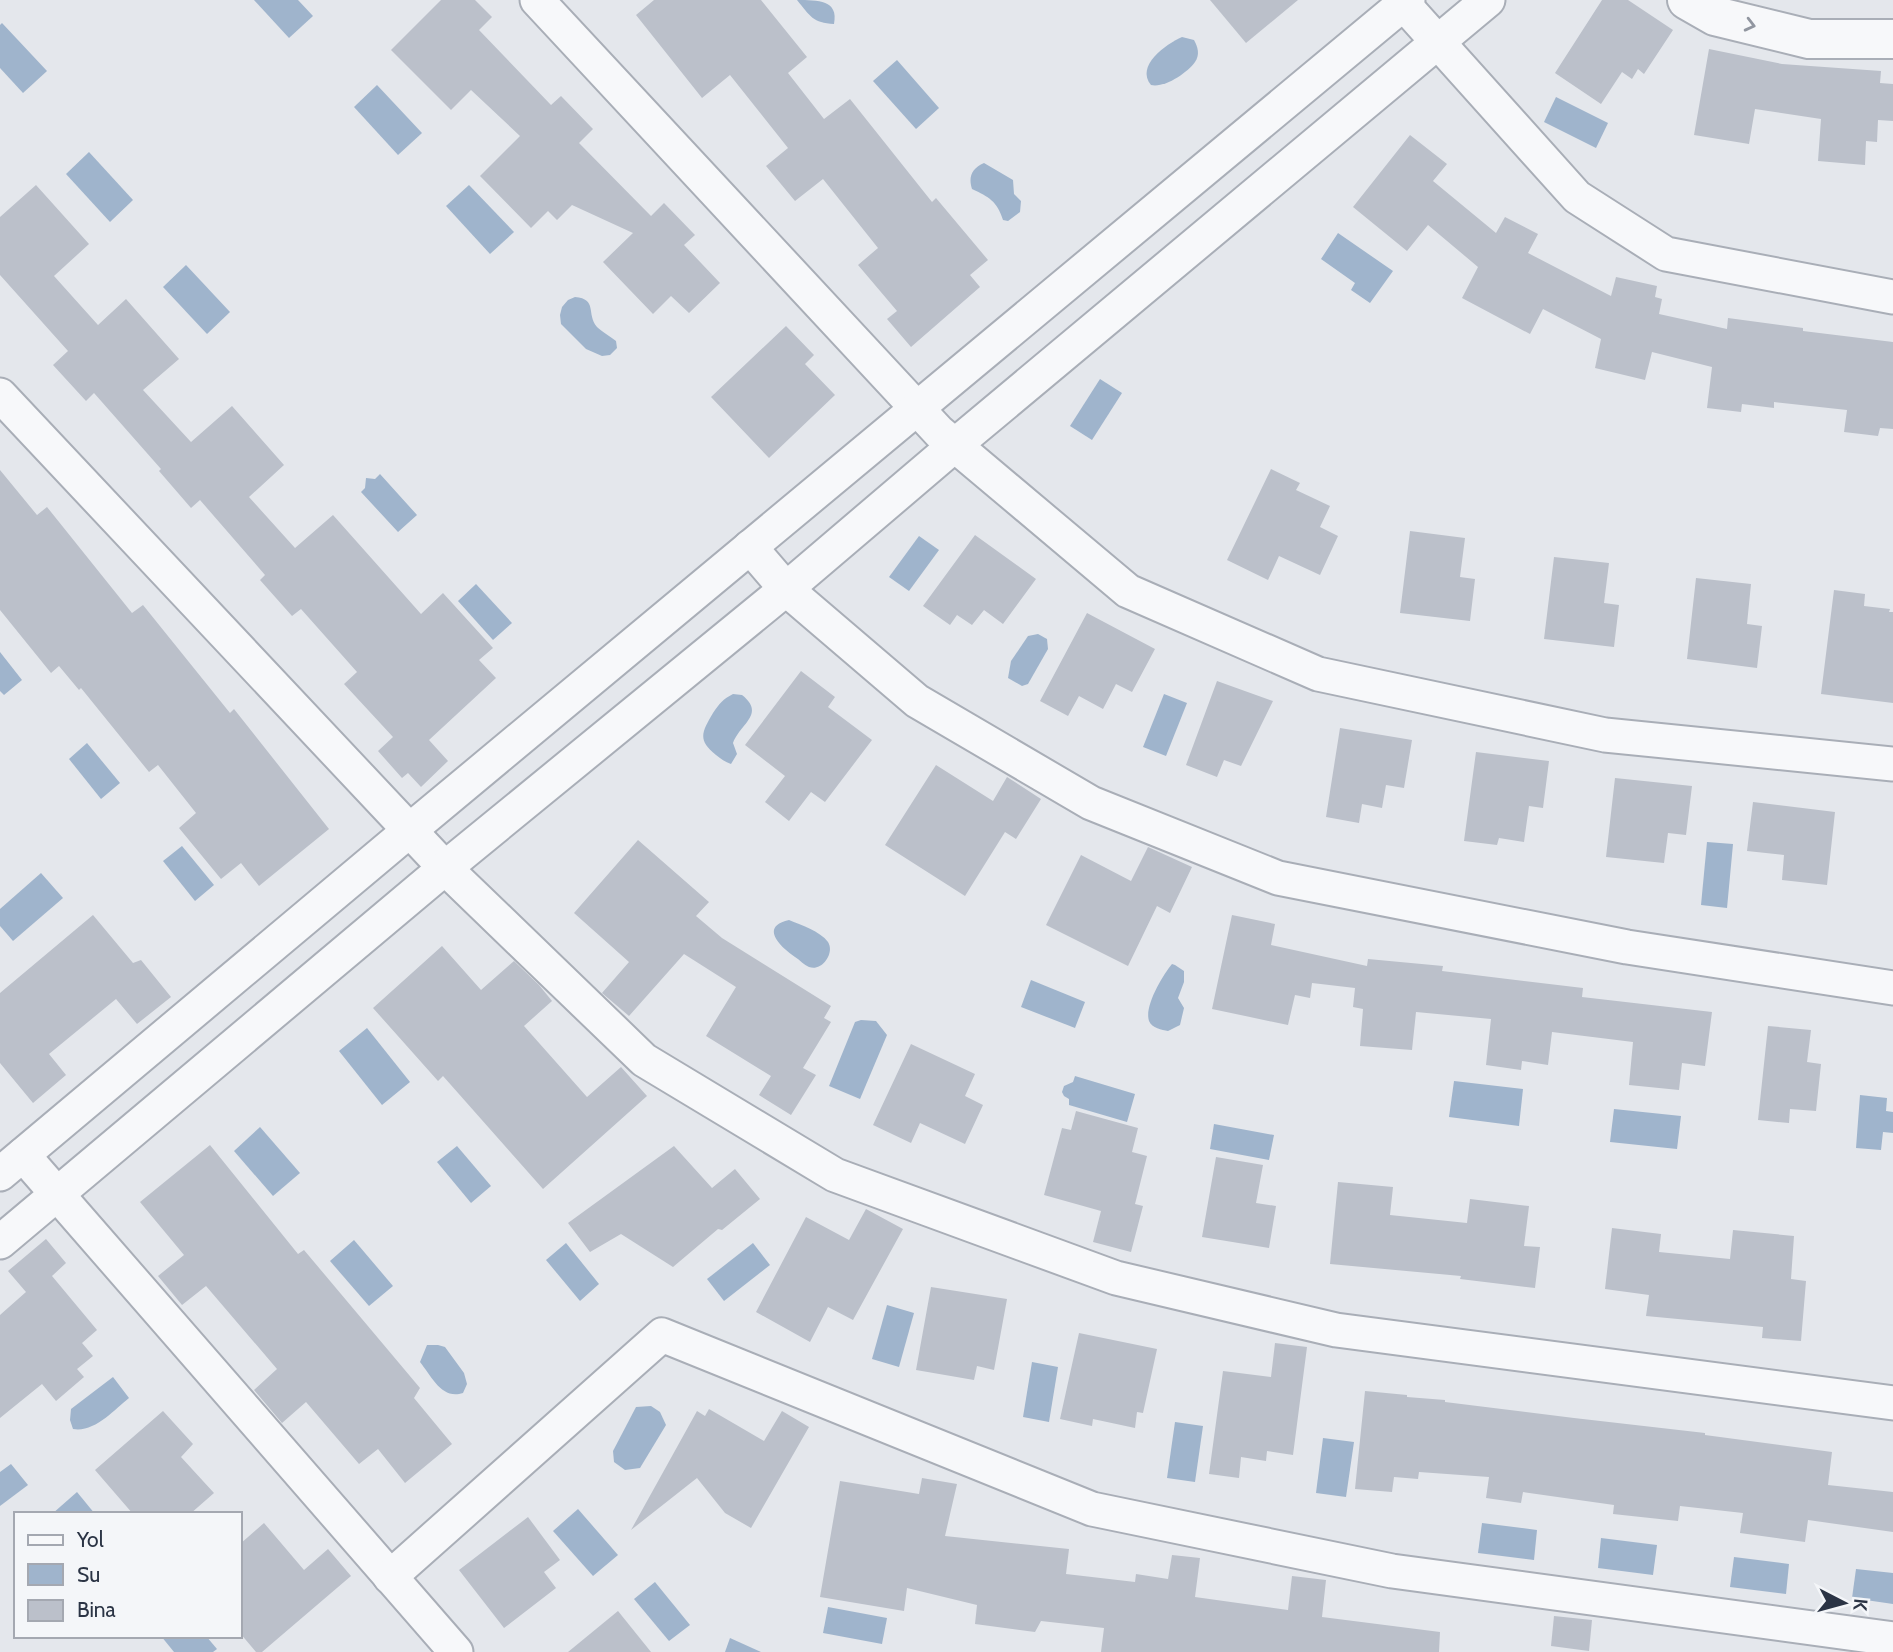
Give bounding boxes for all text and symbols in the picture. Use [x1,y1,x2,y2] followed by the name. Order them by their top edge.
[1744,17,1756,31] one-way arrow
[14,1512,242,1638] legend
[76,1527,104,1552] text: Yol
[77,1562,100,1587] text: Su
[1809,1568,1879,1638] north arrow
[77,1597,116,1622] text: Bina
[1848,1598,1872,1612] text: K

